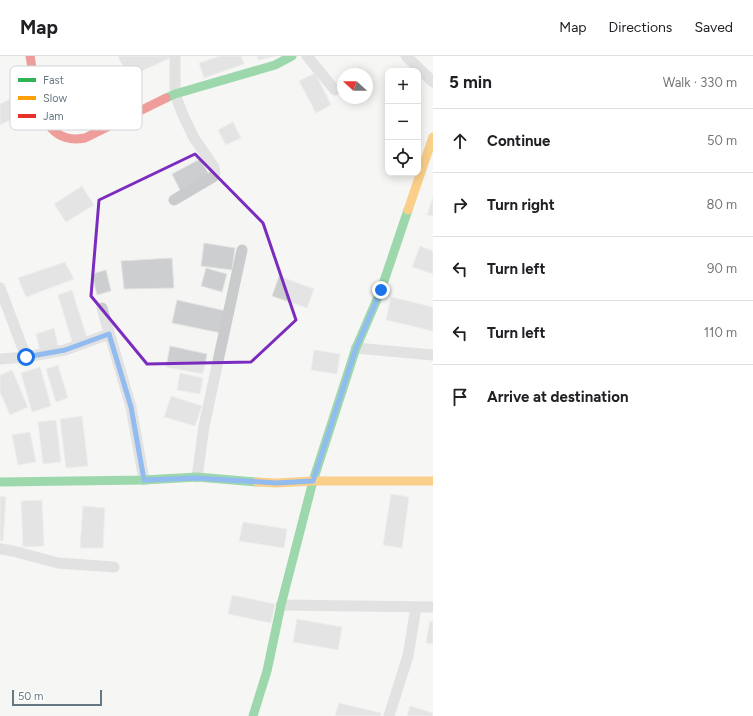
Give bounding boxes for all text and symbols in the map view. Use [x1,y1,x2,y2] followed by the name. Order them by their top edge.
[20,16,58,39] text: Map
[559,19,587,36] text: Map
[609,19,672,36] text: Directions
[694,19,733,36] text: Saved
[10,66,142,130] legend
[337,68,373,104] north arrow
[385,68,421,176] map controls
[385,68,421,104] button: +
[449,72,492,92] text: 5 min
[43,74,64,87] text: Fast
[663,75,737,90] text: Walk · 330 m
[43,92,67,105] text: Slow
[385,104,421,140] button: −
[43,110,64,123] text: Jam
[449,130,471,152] icon: ahead
[487,132,550,150] text: Continue
[707,133,737,148] text: 50 m
[385,140,421,176] button: locate
[449,194,471,216] icon: right
[487,196,555,214] text: Turn right
[706,197,737,212] text: 80 m
[449,258,471,280] icon: left
[487,260,545,278] text: Turn left
[707,261,737,276] text: 90 m
[372,281,390,299] route end
[449,322,471,344] icon: left
[487,324,545,342] text: Turn left
[704,325,737,340] text: 110 m
[17,348,35,366] route start
[449,386,471,408] icon: arrive
[487,388,628,406] text: Arrive at destination
[12,688,102,707] scale bar
[18,690,43,703] text: 50 m

